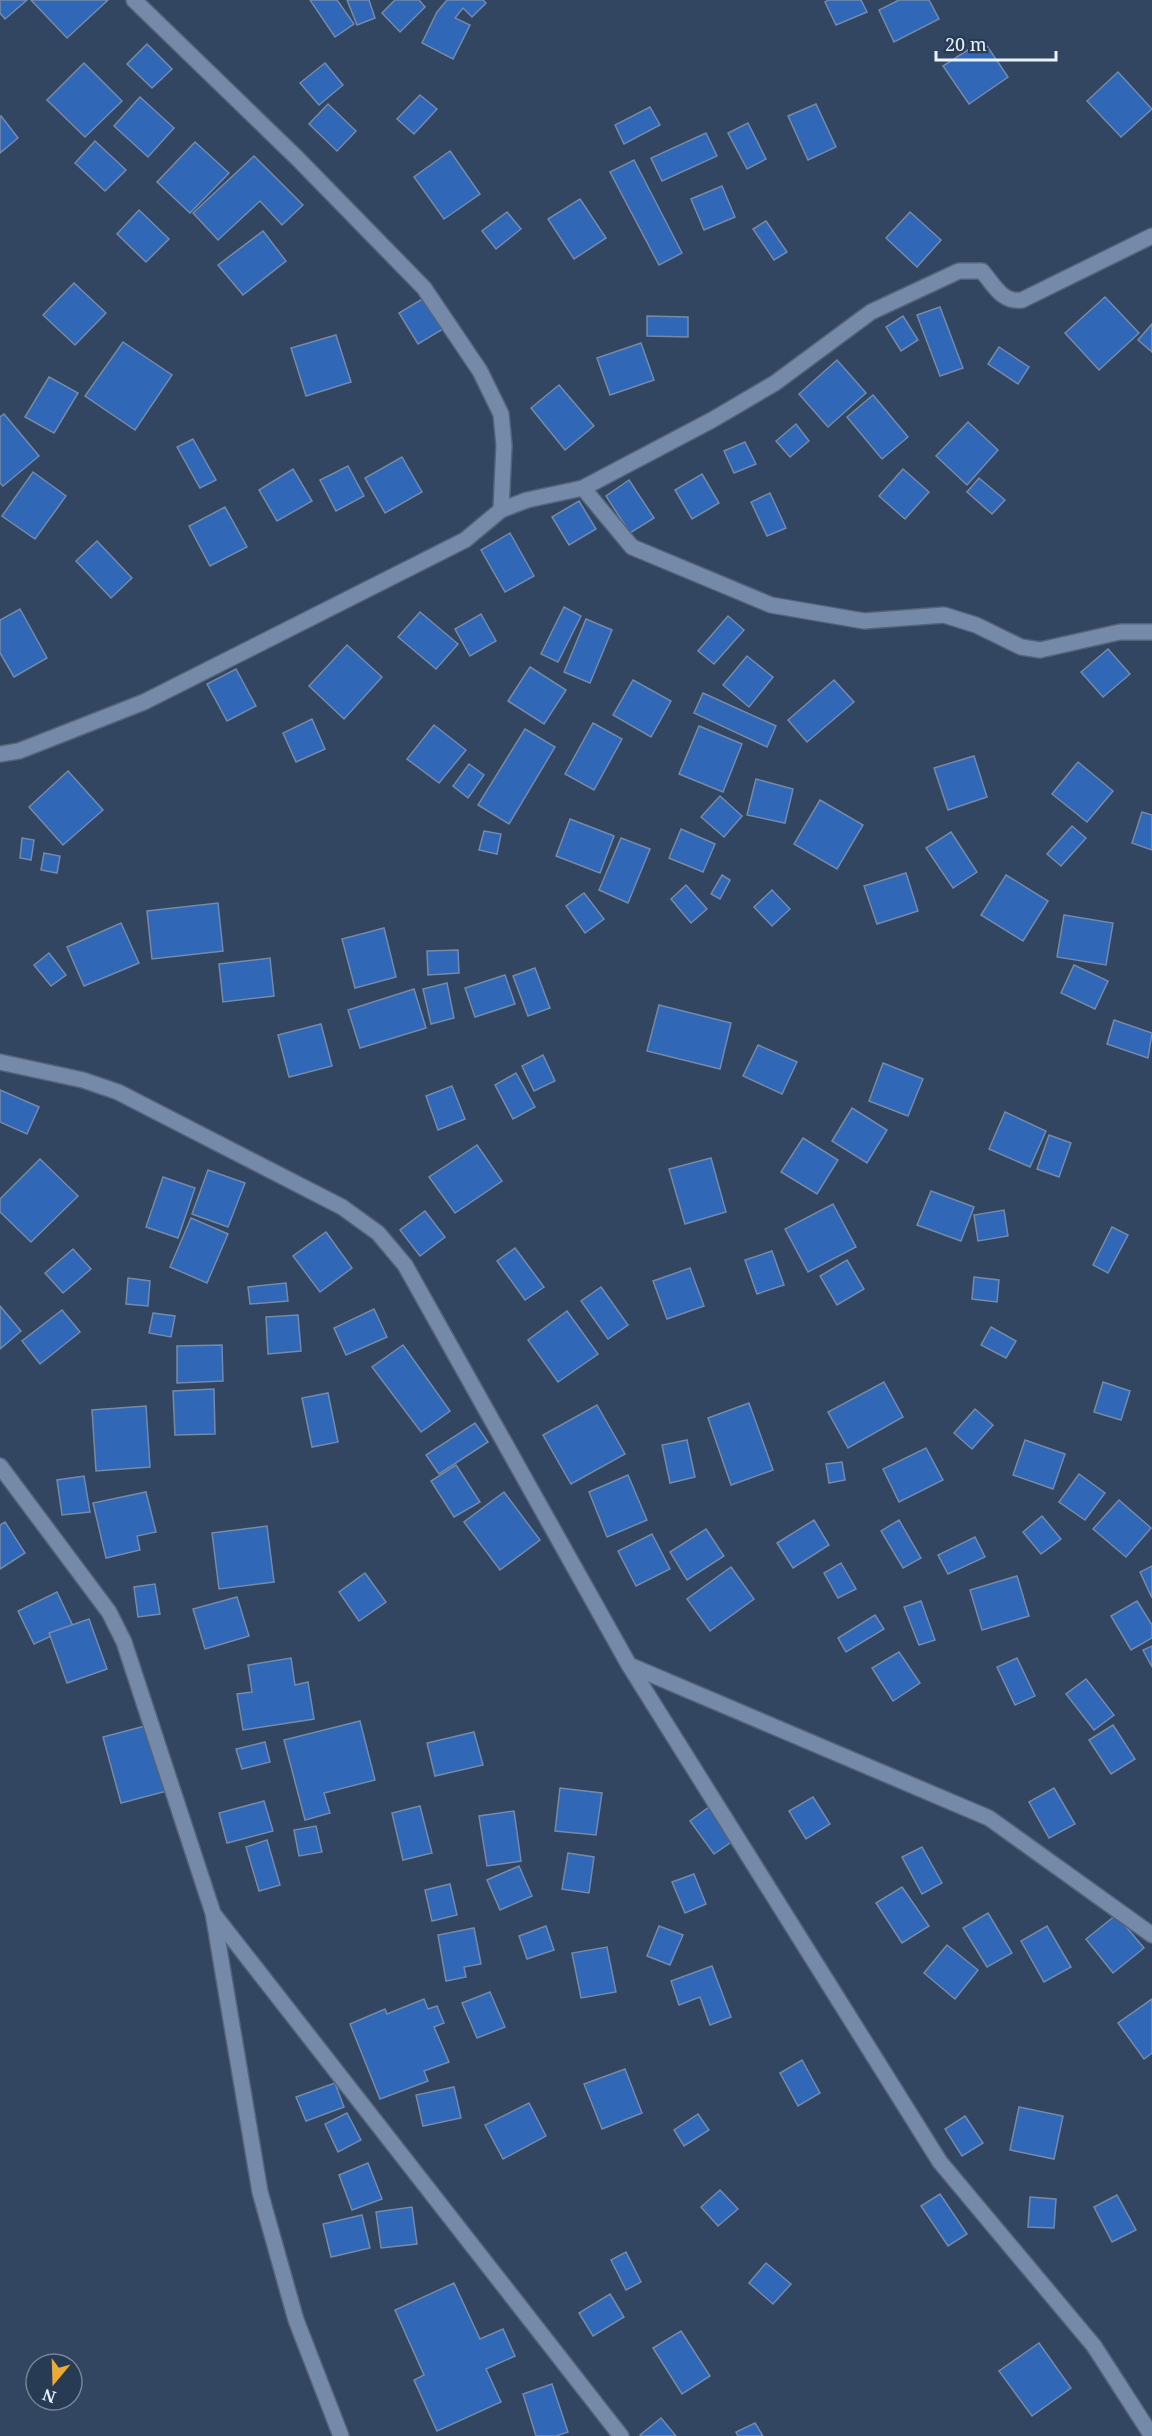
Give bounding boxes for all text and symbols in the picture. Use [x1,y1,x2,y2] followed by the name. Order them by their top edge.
[936,24,1056,62] scale bar
[945,32,987,56] text: 20 m
[24,2352,84,2412] north arrow
[39,2384,59,2409] text: N

